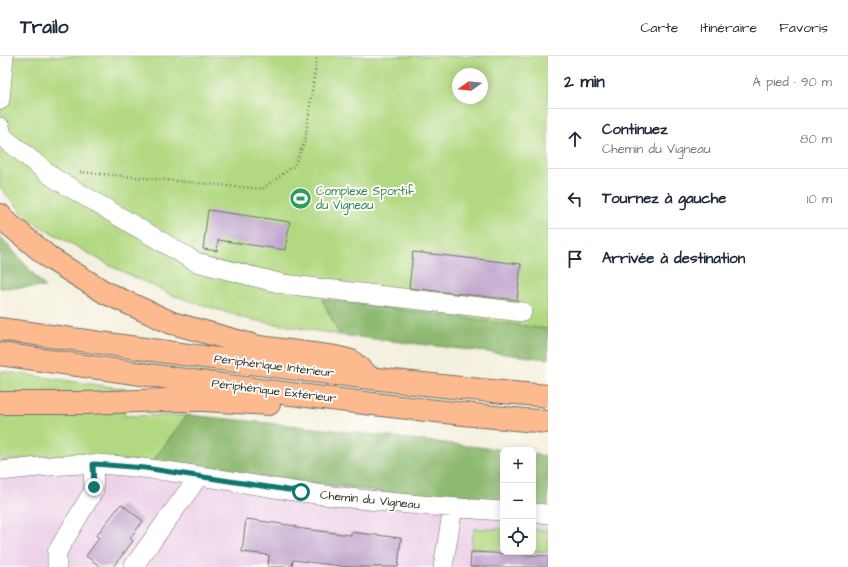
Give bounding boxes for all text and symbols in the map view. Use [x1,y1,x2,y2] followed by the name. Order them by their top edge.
[20,14,69,41] text: Trailo
[640,18,678,38] text: Carte
[700,18,757,38] text: Itinéraire
[779,18,828,38] text: Favoris
[452,68,488,104] north arrow
[564,70,605,94] text: 2 min
[752,73,832,91] text: À pied · 90 m
[602,119,668,140] text: Continuez
[564,128,586,150] icon: ahead
[800,130,832,148] text: 80 m
[602,140,711,158] text: Chemin du Vigneau
[316,183,415,215] place label: Complexe Sportif du Vigneau
[287,185,313,211] sports icon: Complexe Sportif du Vigneau
[564,188,586,210] icon: left
[602,188,726,209] text: Tournez à gauche
[807,190,832,208] text: 10 m
[564,248,586,270] icon: arrive
[602,248,745,269] text: Arrivée à destination
[213,350,335,382] street label: Périphérique Intérieur
[211,375,338,407] street label: Périphérique Extérieur
[500,447,536,555] map controls
[500,447,536,483] button: +
[85,478,103,496] route end
[292,483,310,501] route start
[500,483,536,519] button: −
[319,486,421,515] street label: Chemin du Vigneau
[500,519,536,555] button: locate

